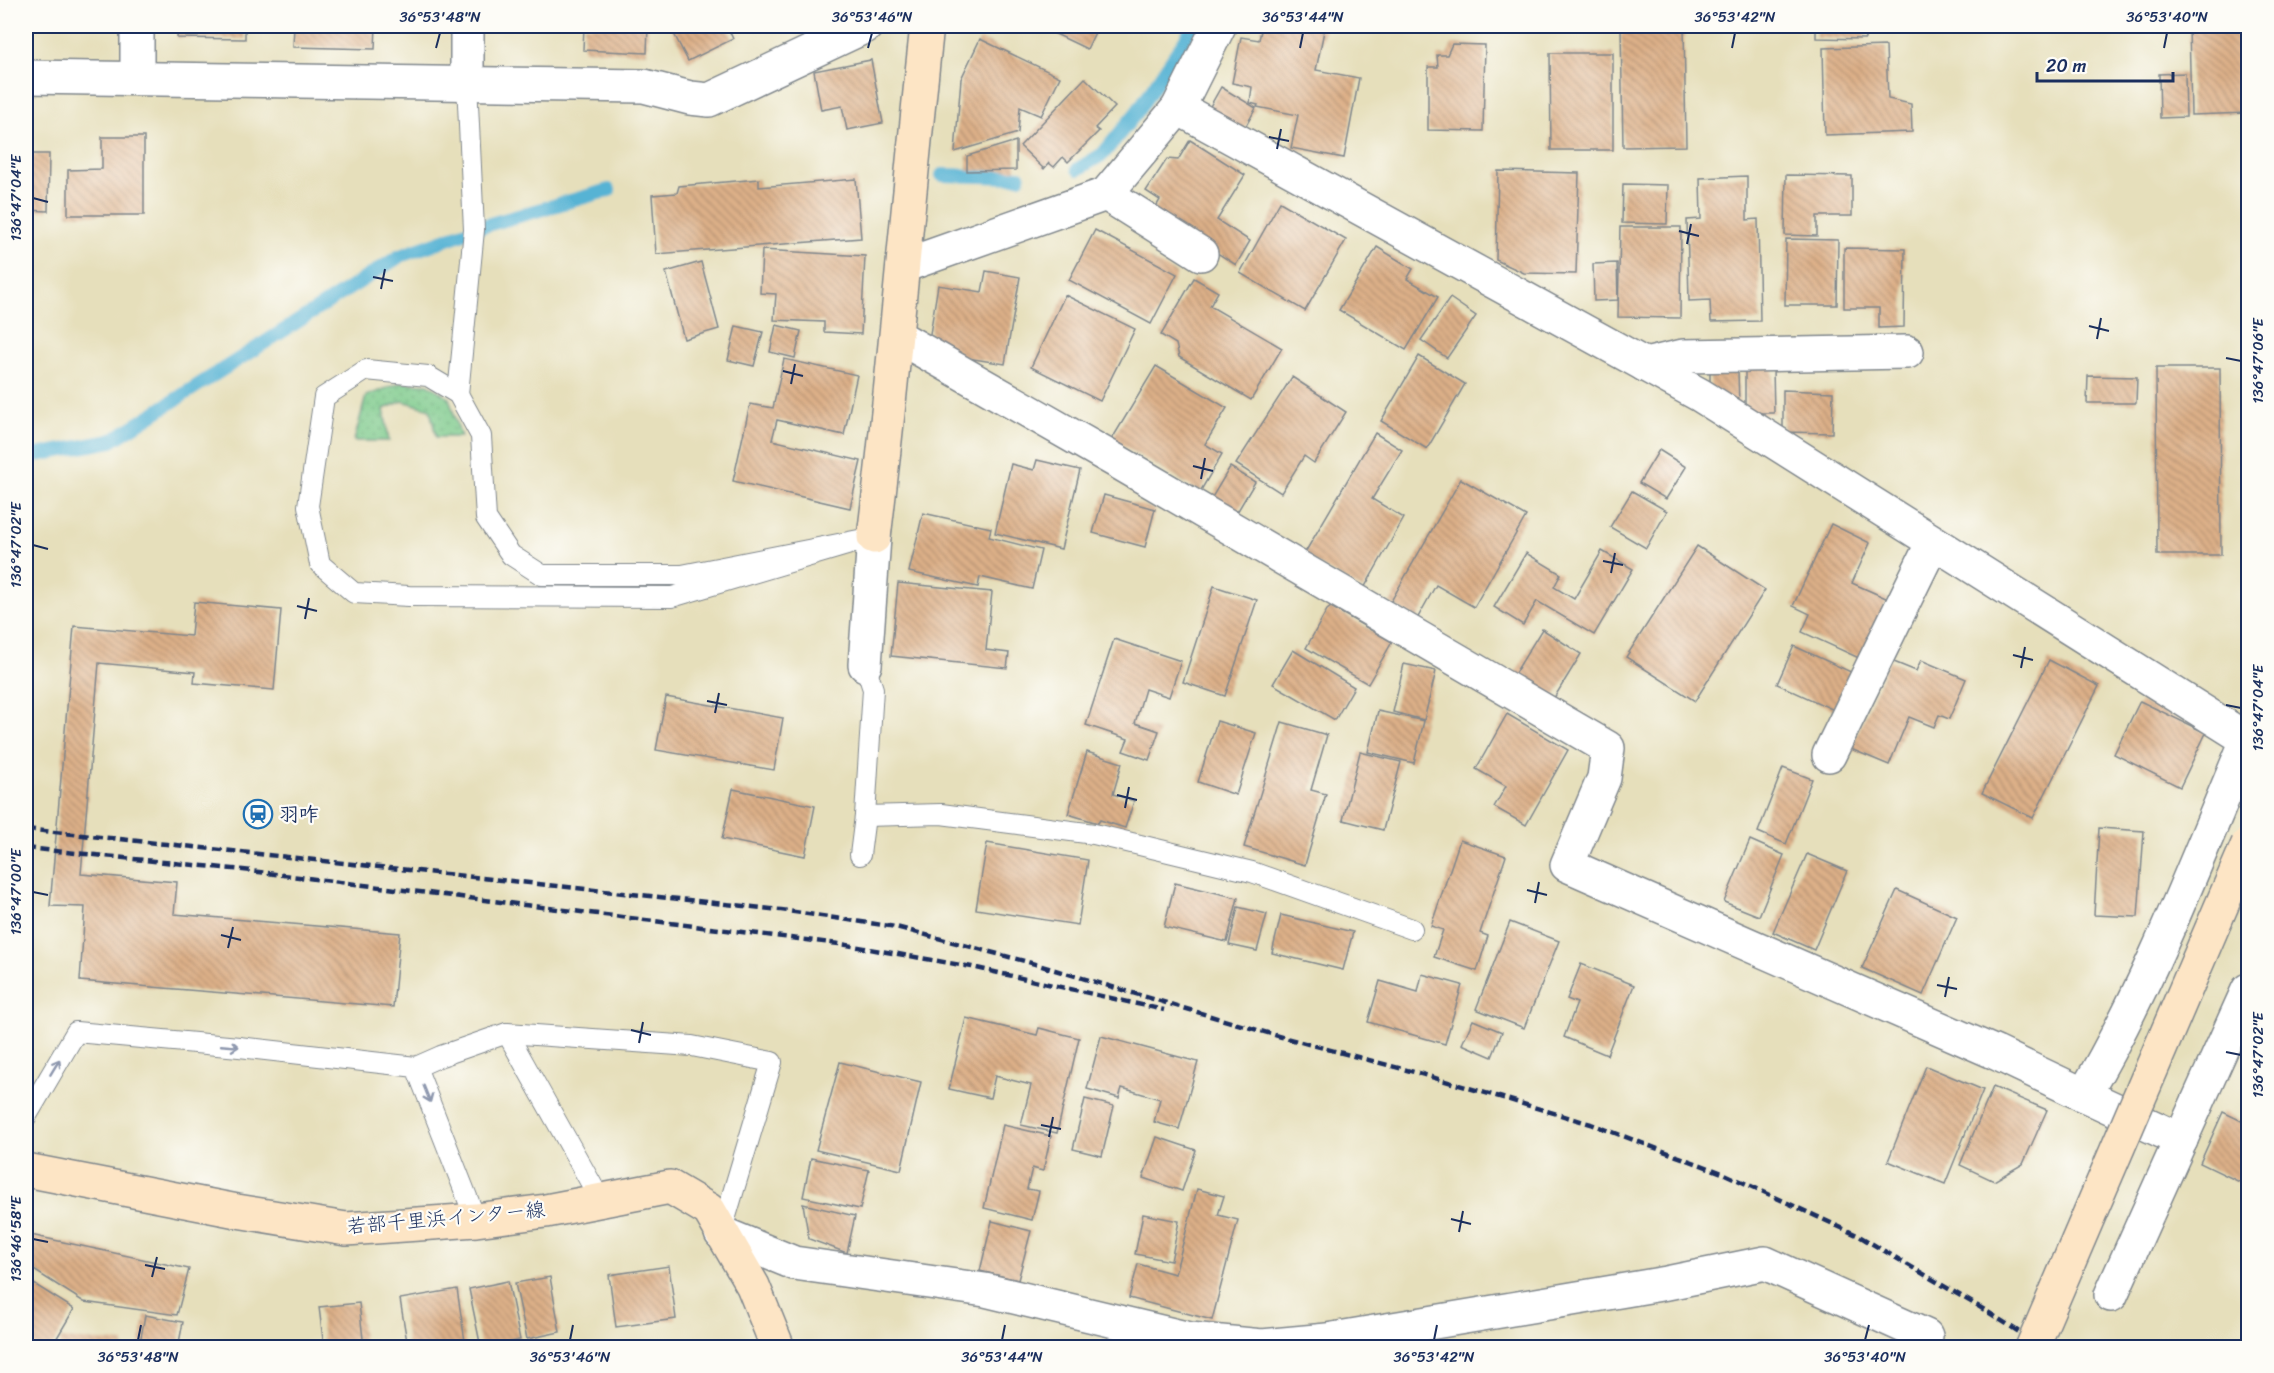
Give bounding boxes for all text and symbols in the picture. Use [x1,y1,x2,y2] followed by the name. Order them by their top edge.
[399,4,481,30] text: 36°53'48"N
[832,4,913,30] text: 36°53'46"N
[1262,4,1344,30] text: 36°53'44"N
[1695,4,1776,30] text: 36°53'42"N
[2126,4,2208,30] text: 36°53'40"N
[2037,45,2174,83] scale bar
[2046,50,2086,82] text: 20 m
[3,153,29,241] text: 136°47'04"E
[2245,316,2271,404] text: 136°47'06"E
[3,500,29,588] text: 136°47'02"E
[2245,663,2271,751] text: 136°47'04"E
[279,797,319,832] place label: 羽咋
[242,798,274,830] station icon: 羽咋
[3,847,29,935] text: 136°47'00"E
[2245,1010,2271,1098] text: 136°47'02"E
[220,1041,240,1052] one-way arrow
[50,1058,62,1075] one-way arrow
[422,1085,433,1103] one-way arrow
[345,1192,547,1244] street label: 若部千里浜インター線
[3,1194,29,1282] text: 136°46'58"E
[97,1344,179,1370] text: 36°53'48"N
[530,1344,611,1370] text: 36°53'46"N
[961,1344,1043,1370] text: 36°53'44"N
[1394,1344,1475,1370] text: 36°53'42"N
[1824,1344,1906,1370] text: 36°53'40"N

